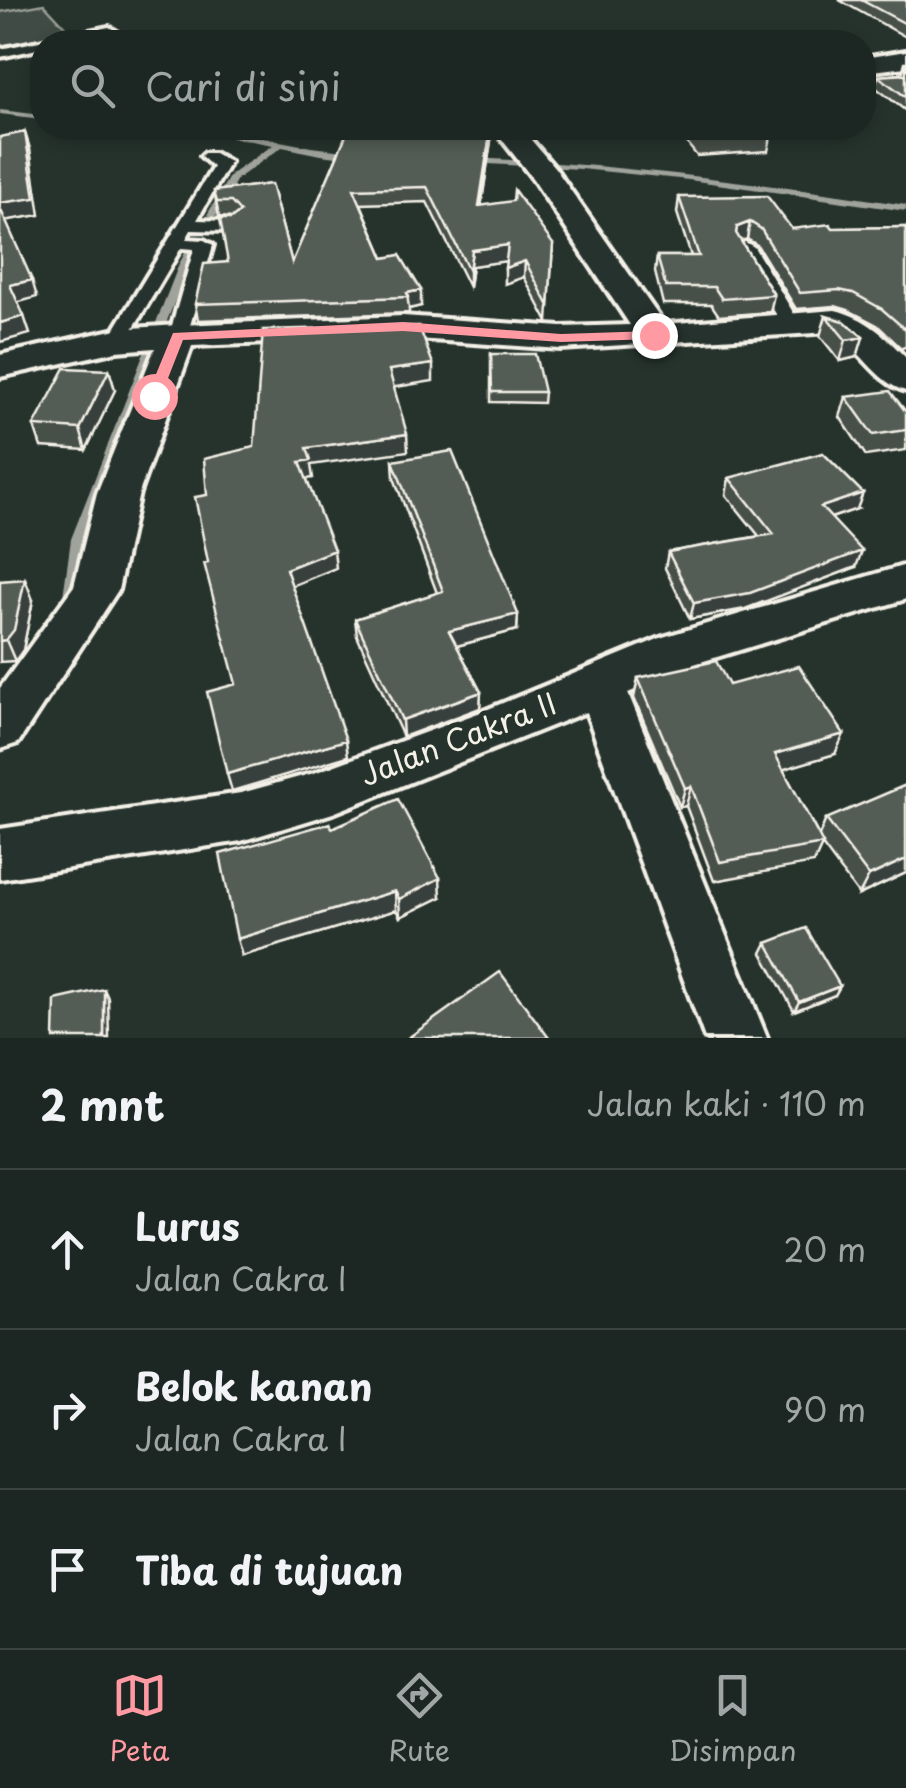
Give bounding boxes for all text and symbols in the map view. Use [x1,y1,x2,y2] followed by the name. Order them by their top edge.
[30,30,876,140] search box
[145,57,341,114] text: Cari di sini
[65,58,120,113] icon: search
[632,313,678,359] route end
[132,374,178,420] route start
[353,680,563,796] street label: Jalan Cakra II
[40,1072,165,1135] text: 2 mnt
[587,1079,866,1127] text: Jalan kaki · 110 m
[135,1197,240,1254] text: Lurus
[40,1222,95,1277] icon: ahead
[784,1225,866,1273] text: 20 m
[135,1254,347,1302] text: Jalan Cakra I
[135,1357,372,1414] text: Belok kanan
[40,1382,95,1437] icon: right
[784,1385,866,1433] text: 90 m
[135,1414,347,1462] text: Jalan Cakra I
[135,1541,403,1598] text: Tiba di tujuan
[40,1542,95,1597] icon: arrive
[109,1668,170,1771] tab: Peta
[388,1668,450,1771] tab: Rute
[669,1668,797,1771] tab: Disimpan

